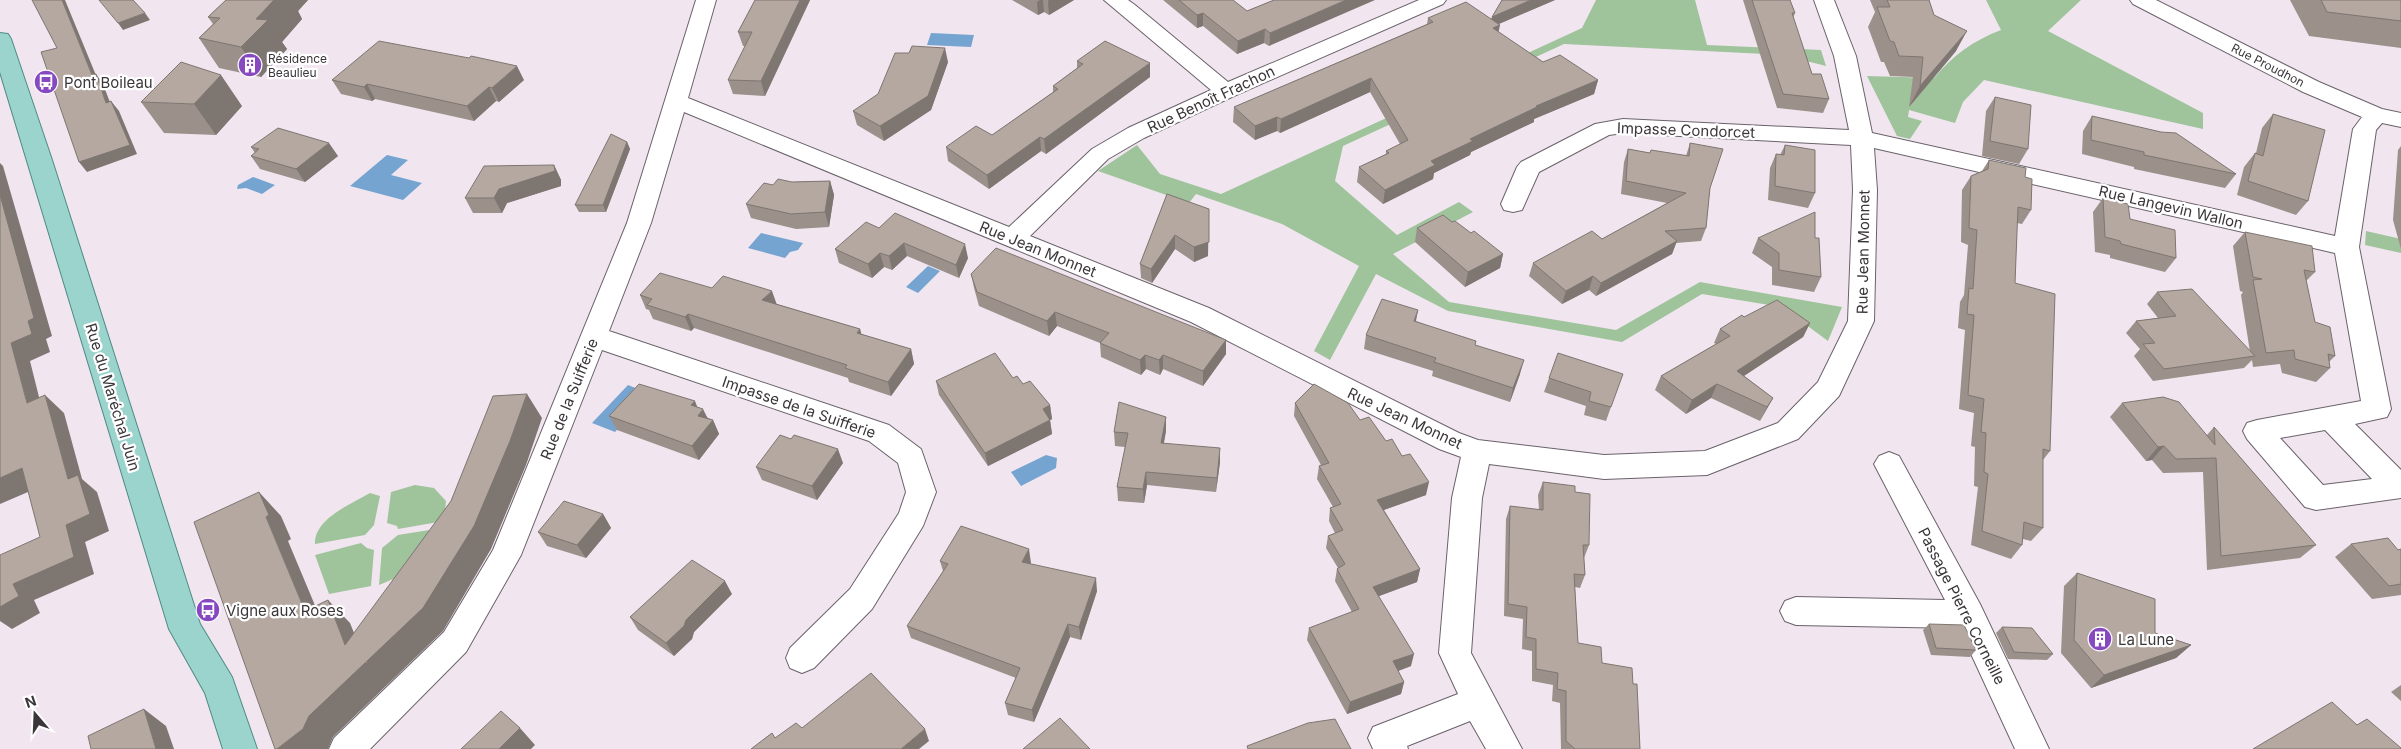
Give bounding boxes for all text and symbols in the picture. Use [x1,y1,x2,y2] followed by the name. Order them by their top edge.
[2229,40,2307,90] street label: Rue Proudhon
[268,51,327,80] place label: Résidence Beaulieu
[237,52,263,78] building icon: Résidence Beaulieu
[1144,61,1278,137] street label: Rue Benoît Frachon
[33,69,59,95] bus stop icon: Pont Boileau
[64,73,153,92] place label: Pont Boileau
[1617,118,1756,142] street label: Impasse Condorcet
[2097,181,2245,233] street label: Rue Langevin Wallon
[1852,190,1874,314] street label: Rue Jean Monnet
[977,217,1099,281] street label: Rue Jean Monnet
[81,321,145,473] street label: Rue du Maréchal Juin
[536,336,602,462] street label: Rue de la Suifferie
[720,372,878,442] street label: Impasse de la Suifferie
[1345,383,1465,453] street label: Rue Jean Monnet
[1914,524,2010,688] street label: Passage Pierre Corneille
[195,597,221,623] bus stop icon: Vigne aux Roses
[226,601,344,620] place label: Vigne aux Roses
[2087,626,2113,652] building icon: La Lune
[2118,630,2174,649] place label: La Lune
[10,689,60,739] north arrow
[23,691,38,711] text: N

